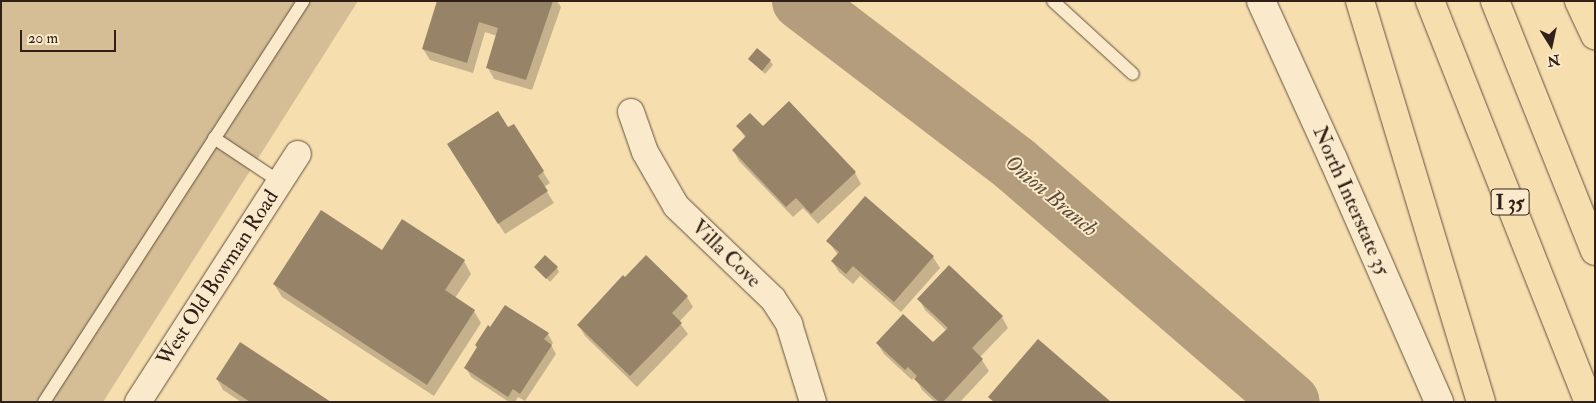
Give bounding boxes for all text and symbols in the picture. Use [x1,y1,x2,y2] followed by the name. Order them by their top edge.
[22,20,119,52] scale bar
[1526,20,1576,70] north arrow
[28,29,58,48] text: 20 m
[1546,51,1561,70] text: N
[1307,122,1395,280] street label: North Interstate 35
[999,149,1103,243] water label: Onion Branch
[1490,184,1530,220] road number: I 35
[152,185,284,371] street label: West Old Bowman Road
[686,215,766,293] street label: Villa Cove

